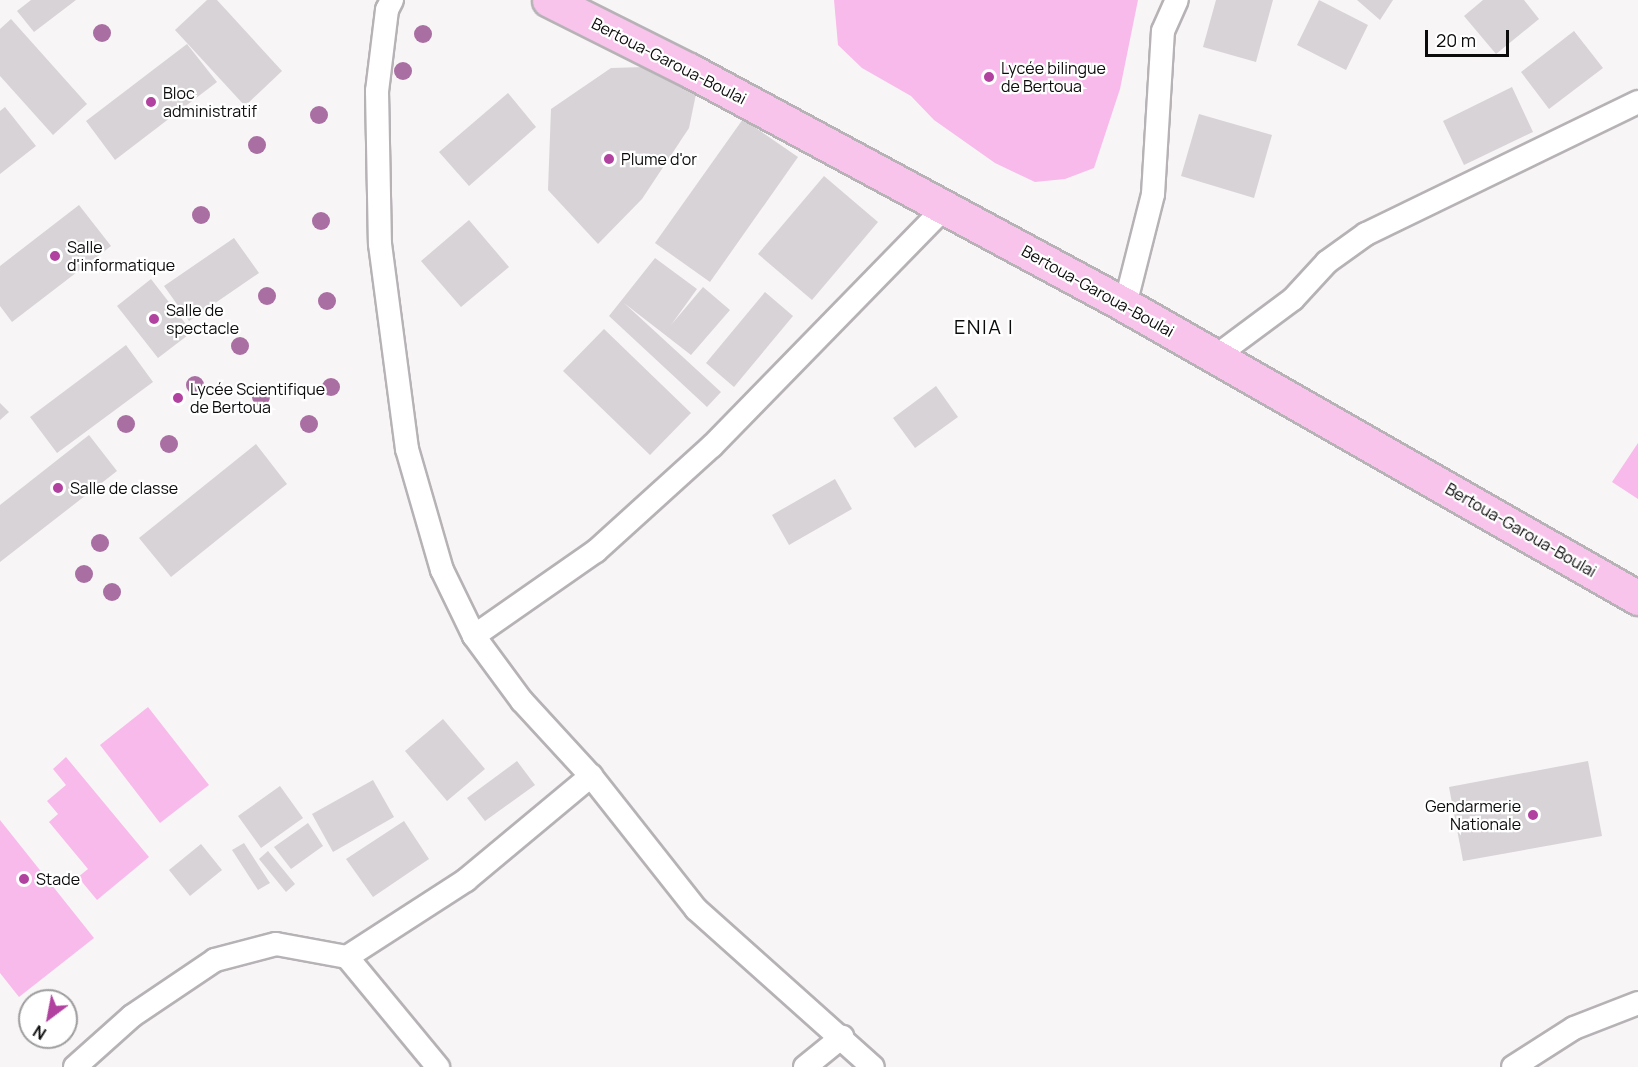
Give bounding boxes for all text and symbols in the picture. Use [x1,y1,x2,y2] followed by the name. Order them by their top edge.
[588,14,750,108] street label: Bertoua-Garoua-Boulai
[1428,18,1512,56] scale bar
[1436,28,1476,52] text: 20 m
[1001,58,1106,96] place label: Lycée bilingue de Bertoua
[982,70,996,84] marker: Lycée bilingue de Bertoua
[163,83,257,121] place label: Bloc administratif
[144,95,158,109] marker: Bloc administratif
[621,149,697,169] place label: Plume d'or
[602,152,616,166] marker: Plume d'or
[67,237,175,275] place label: Salle d'informatique
[1019,241,1177,341] street label: Bertoua-Garoua-Boulai
[48,249,62,263] marker: Salle d'informatique
[166,300,239,338] place label: Salle de spectacle
[147,312,161,326] marker: Salle de spectacle
[954,314,1014,338] district label: ENIA I
[190,379,325,417] place label: Lycée Scientifique de Bertoua
[171,391,185,405] marker: Lycée Scientifique de Bertoua
[70,478,178,498] place label: Salle de classe
[1442,479,1600,581] street label: Bertoua-Garoua-Boulai
[51,481,65,495] marker: Salle de classe
[1425,796,1521,834] place label: Gendarmerie Nationale
[1526,808,1540,822] marker: Gendarmerie Nationale
[36,869,80,889] place label: Stade
[17,872,31,886] marker: Stade
[18,989,78,1049] north arrow
[29,1020,50,1045] text: N

